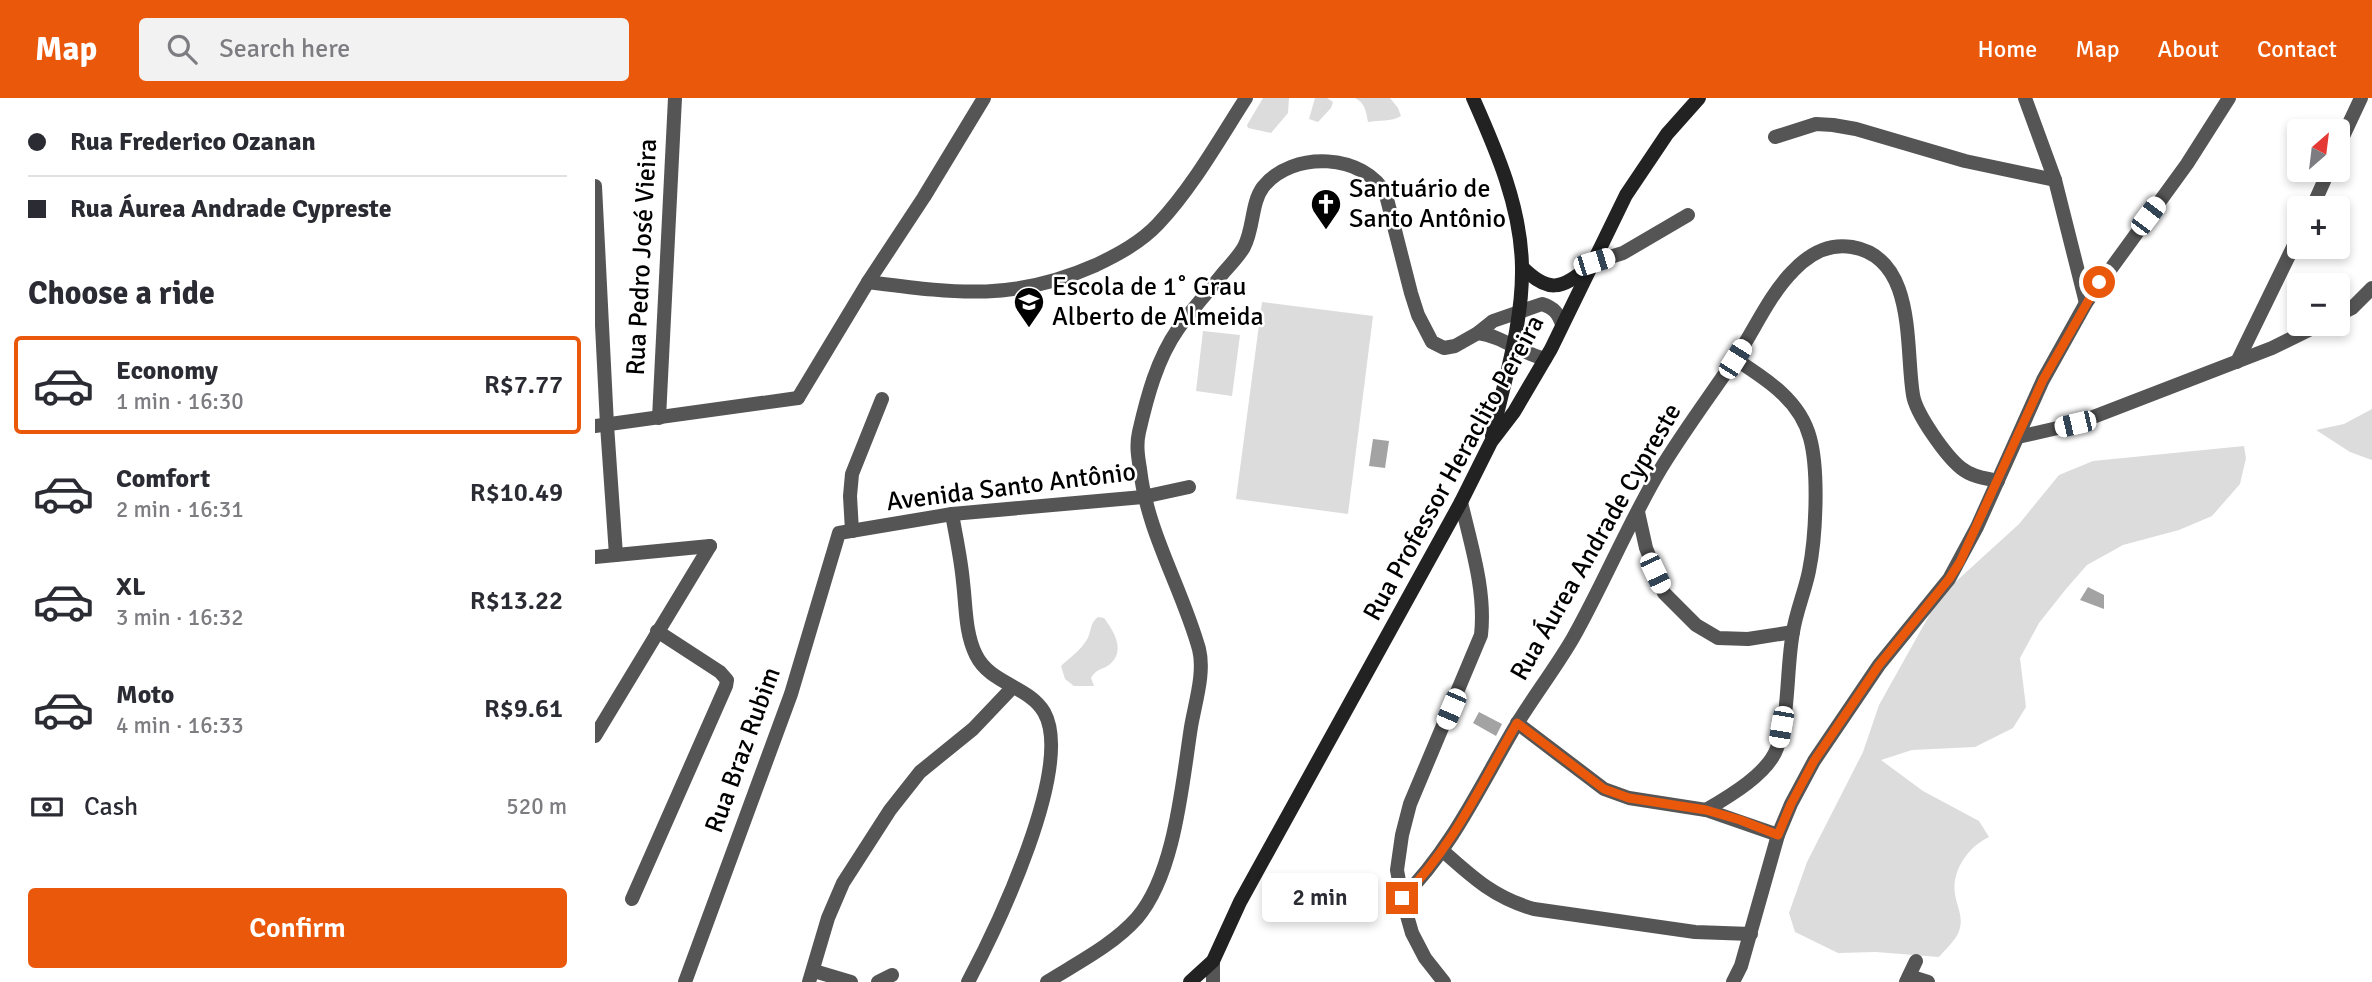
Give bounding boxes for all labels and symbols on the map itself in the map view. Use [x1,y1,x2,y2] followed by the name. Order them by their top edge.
[2287,119,2350,182] north arrow
[620,138,664,376] street label: Rua Pedro José Vieira
[1349,173,1506,235] place label: Santuário de Santo Antônio
[1309,187,1343,231] church icon: Santuário de Santo Antônio
[2127,193,2170,239] car
[1571,246,1618,278] car
[2083,266,2115,298] route start
[1052,271,1264,333] place label: Escola de 1˚ Grau Alberto de Almeida
[1012,285,1046,329] school or university icon: Escola de 1˚ Grau Alberto de Almeida
[1356,310,1552,626] street label: Rua Professor Heraclito Pereira
[1715,336,1756,382] car
[1503,398,1689,686] street label: Rua Áurea Andrade Cypreste
[2053,409,2098,439] car
[884,456,1138,518] street label: Avenida Santo Antônio
[1637,550,1674,596] car
[698,663,788,837] street label: Rua Braz Rubim
[1434,686,1469,732] car
[1768,704,1795,750] car
[1262,874,1377,922] callout: 2 min
[1386,882,1418,914] route end

